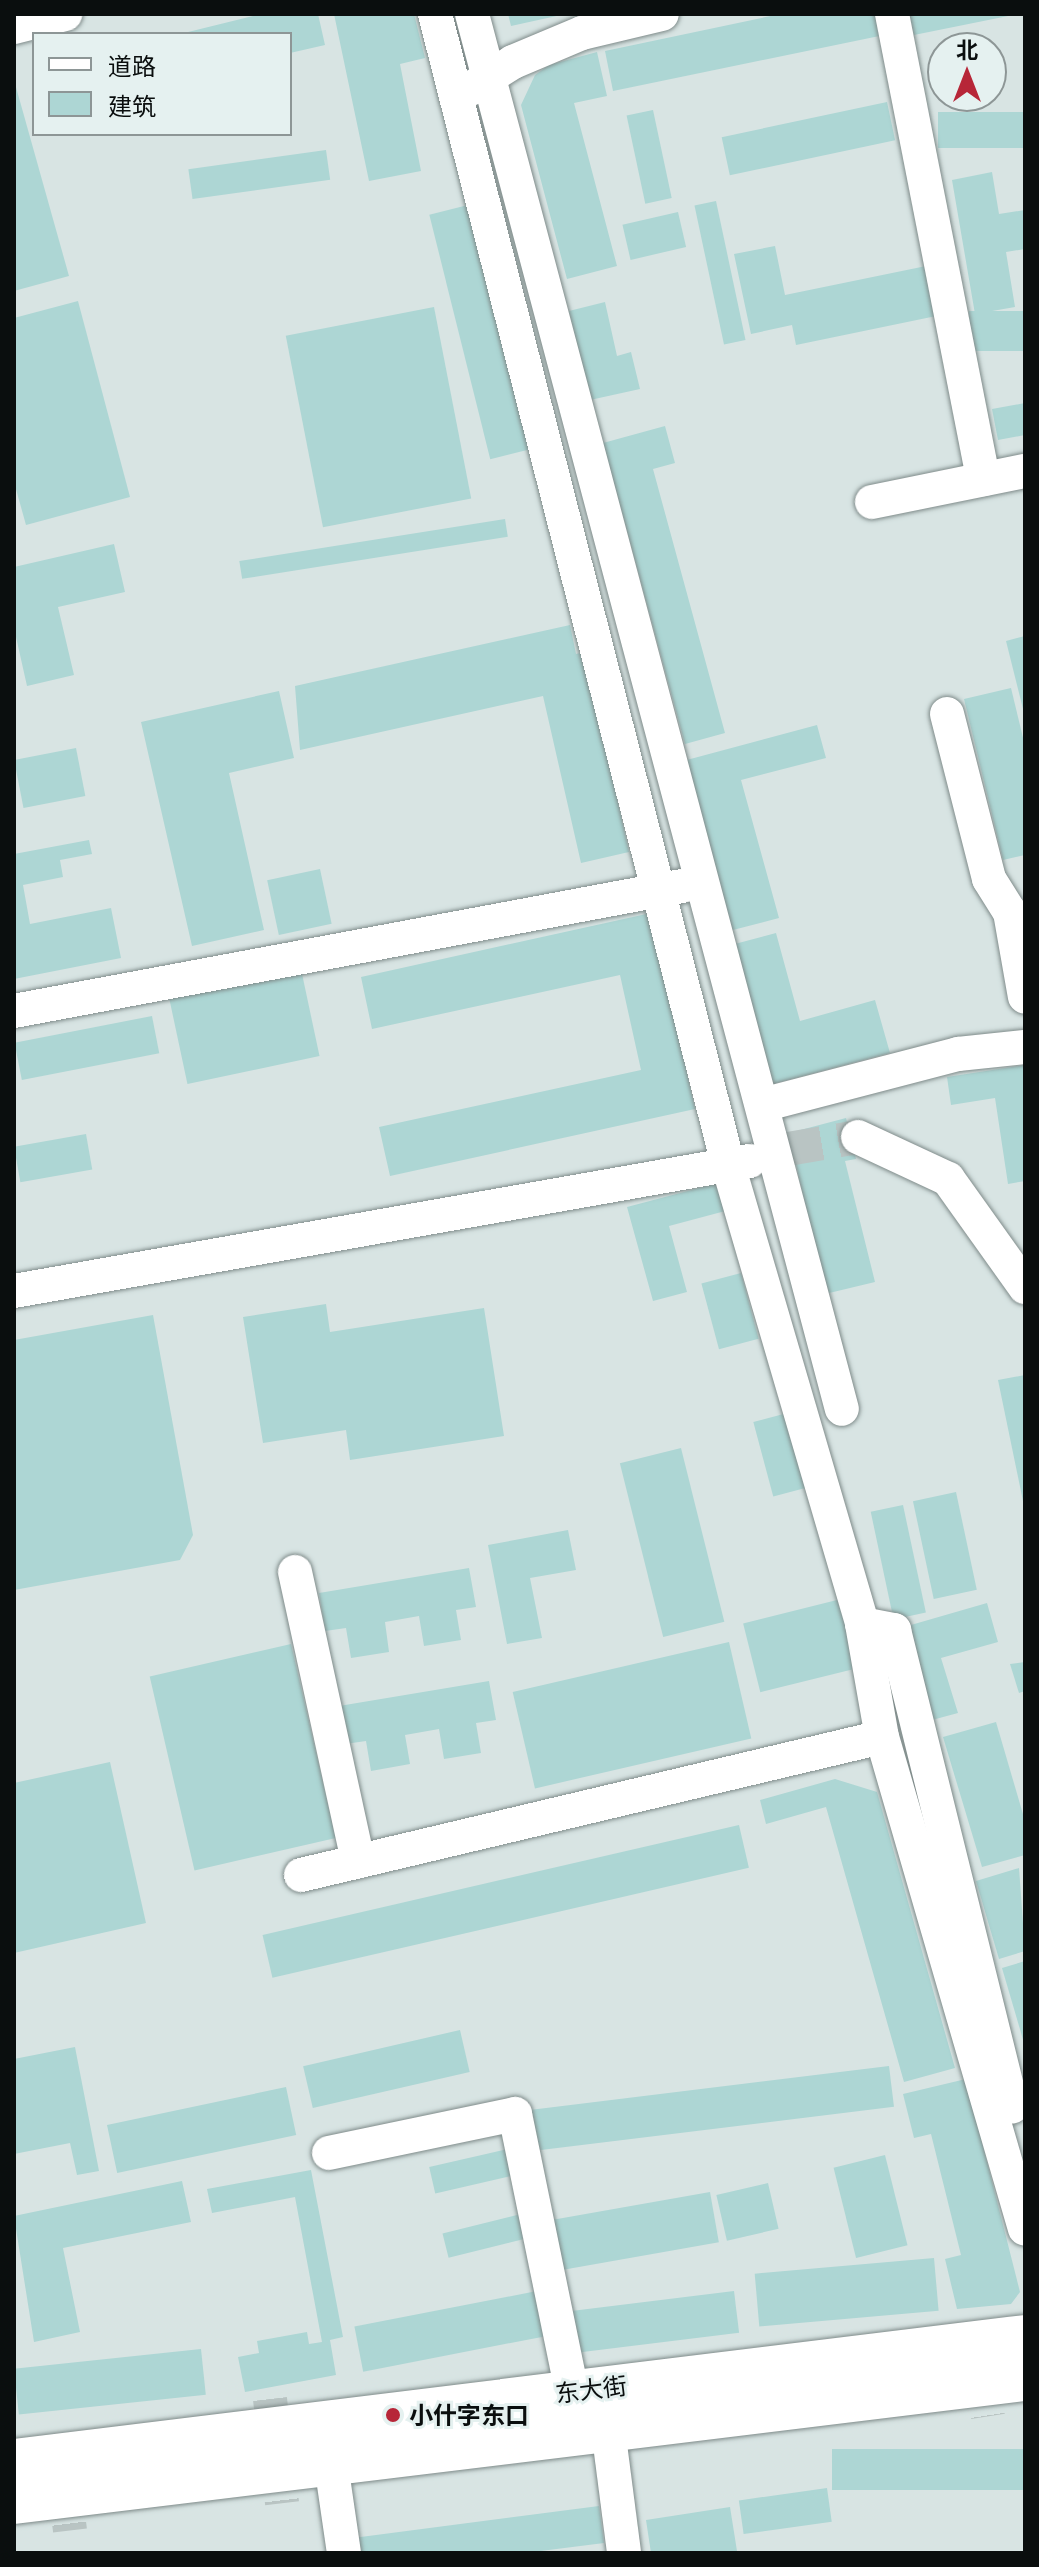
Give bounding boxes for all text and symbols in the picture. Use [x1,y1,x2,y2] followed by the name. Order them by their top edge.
[32,32,292,136] legend
[927,32,1007,112] north arrow
[956,36,978,63] text: 北
[108,51,156,80] text: 道路
[108,91,156,120] text: 建筑
[554,2370,628,2408] street label: 东大街
[409,2401,529,2429] place label: 小什字东口
[384,2406,402,2424] marker: 小什字东口

